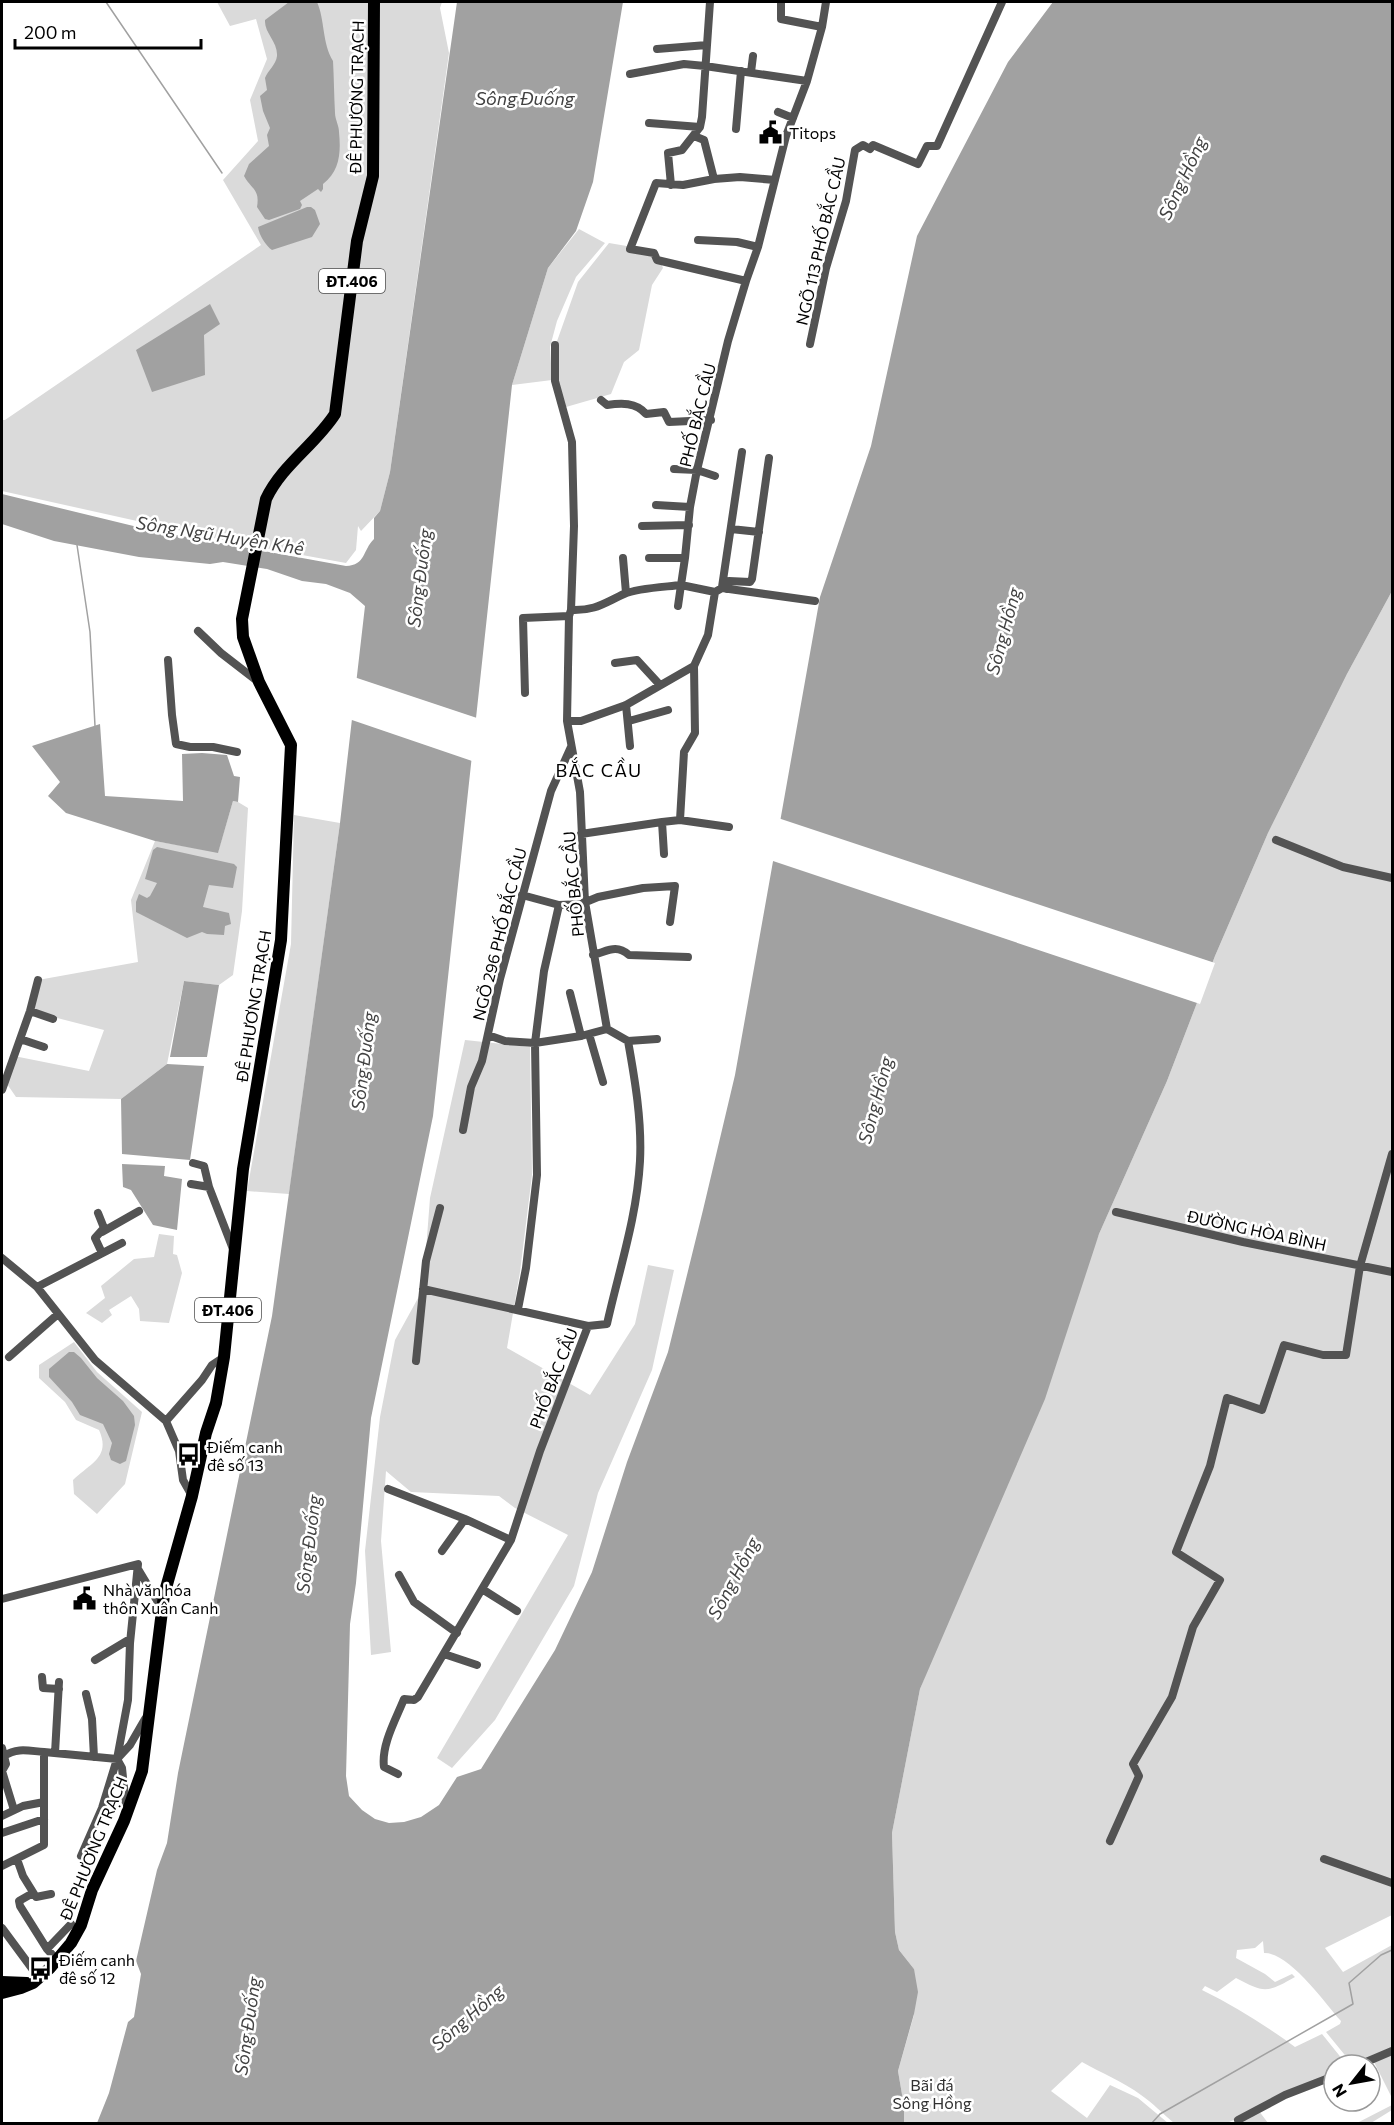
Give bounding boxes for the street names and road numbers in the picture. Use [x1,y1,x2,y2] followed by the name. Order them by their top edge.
[345,20,367,175] street label: ĐÊ PHƯƠNG TRẠCH
[789,155,849,327] street label: NGÕ 113 PHỐ BẮC CẦU
[319,269,385,293] road number: ĐT.406
[673,361,719,469] street label: PHỐ BẮC CẦU
[557,830,587,938] street label: PHỐ BẮC CẦU
[466,845,530,1022] street label: NGÕ 296 PHỐ BẮC CẦU
[231,929,274,1084] street label: ĐÊ PHƯƠNG TRẠCH
[1185,1206,1328,1254] street label: ĐƯỜNG HÒA BÌNH
[195,1298,261,1322] road number: ĐT.406
[523,1324,581,1431] street label: PHỐ BẮC CẦU
[55,1773,131,1924] street label: ĐÊ PHƯƠNG TRẠCH

